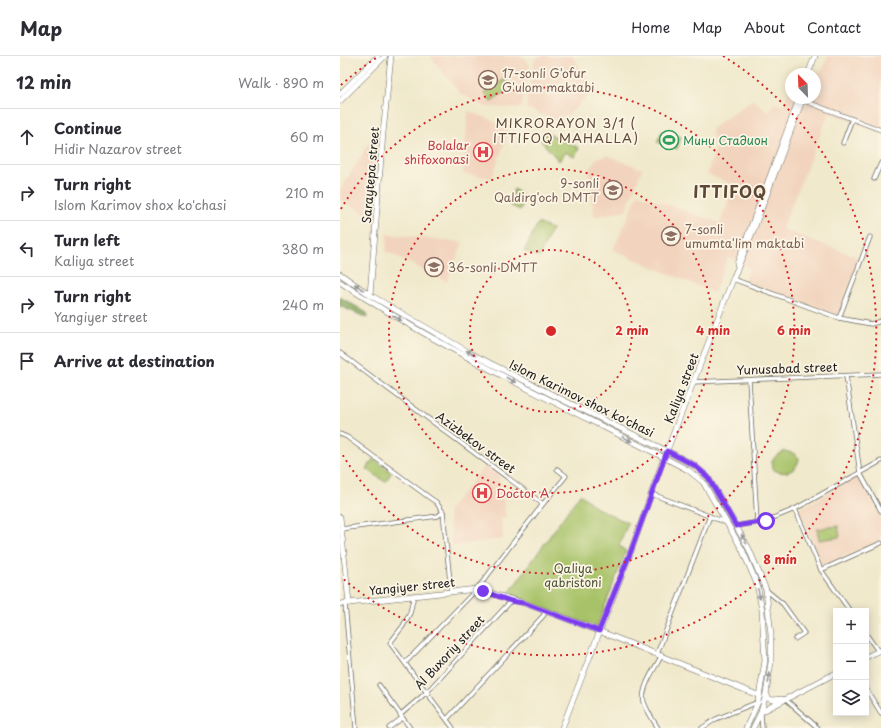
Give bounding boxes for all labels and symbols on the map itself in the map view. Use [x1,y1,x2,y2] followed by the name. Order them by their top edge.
[502,64,595,96] place label: 17-sonli G'ofur G'ulom maktabi
[785,68,821,104] north arrow
[477,69,499,91] school or university icon: 17-sonli G'ofur G'ulom maktabi
[493,113,639,147] district label: MIKRORAYON 3/1 ( ITTIFOQ MAHALLA)
[357,126,383,224] street label: Saraytepa street
[658,129,680,151] sports icon: Мини Стадион
[683,131,768,149] place label: Мини Стадион
[404,136,470,168] place label: Bolalar shifoxonasi
[472,141,494,163] hospital icon: Bolalar shifoxonasi
[494,174,600,206] place label: 9-sonli Qaldirg'och DMTT
[602,179,624,201] school or university icon: 9-sonli Qaldirg'och DMTT
[693,179,767,203] district label: ITTIFOQ
[685,220,804,252] place label: 7-sonli umumta'lim maktabi
[660,225,682,247] school or university icon: 7-sonli umumta'lim maktabi
[423,256,445,278] school or university icon: 36-sonli DMTT
[448,258,538,276] place label: 36-sonli DMTT
[353,283,364,291] one-way arrow
[391,314,403,321] one-way arrow
[615,321,649,339] text: 2 min
[696,321,730,339] text: 4 min
[777,321,811,339] text: 6 min
[544,324,558,338] centre of rings
[465,349,477,356] one-way arrow
[659,350,703,426] street label: Kaliya street
[506,355,658,441] street label: Islom Karimov shox ko'chasi
[736,357,838,379] street label: Yunusabad street
[505,377,516,383] one-way arrow
[432,407,520,477] street label: Azizbekov street
[621,436,632,442] one-way arrow
[471,482,493,504] hospital icon: Doctor A
[496,484,549,502] place label: Doctor A
[757,512,775,530] route start
[740,533,747,545] one-way arrow
[763,550,797,568] text: 8 min
[544,559,602,591] park label: Qaliya qabristoni
[368,573,456,599] street label: Yangiyer street
[474,582,492,600] route end
[757,588,763,600] one-way arrow
[410,611,488,693] street label: Al Buxoriy street
[766,672,772,684] one-way arrow

